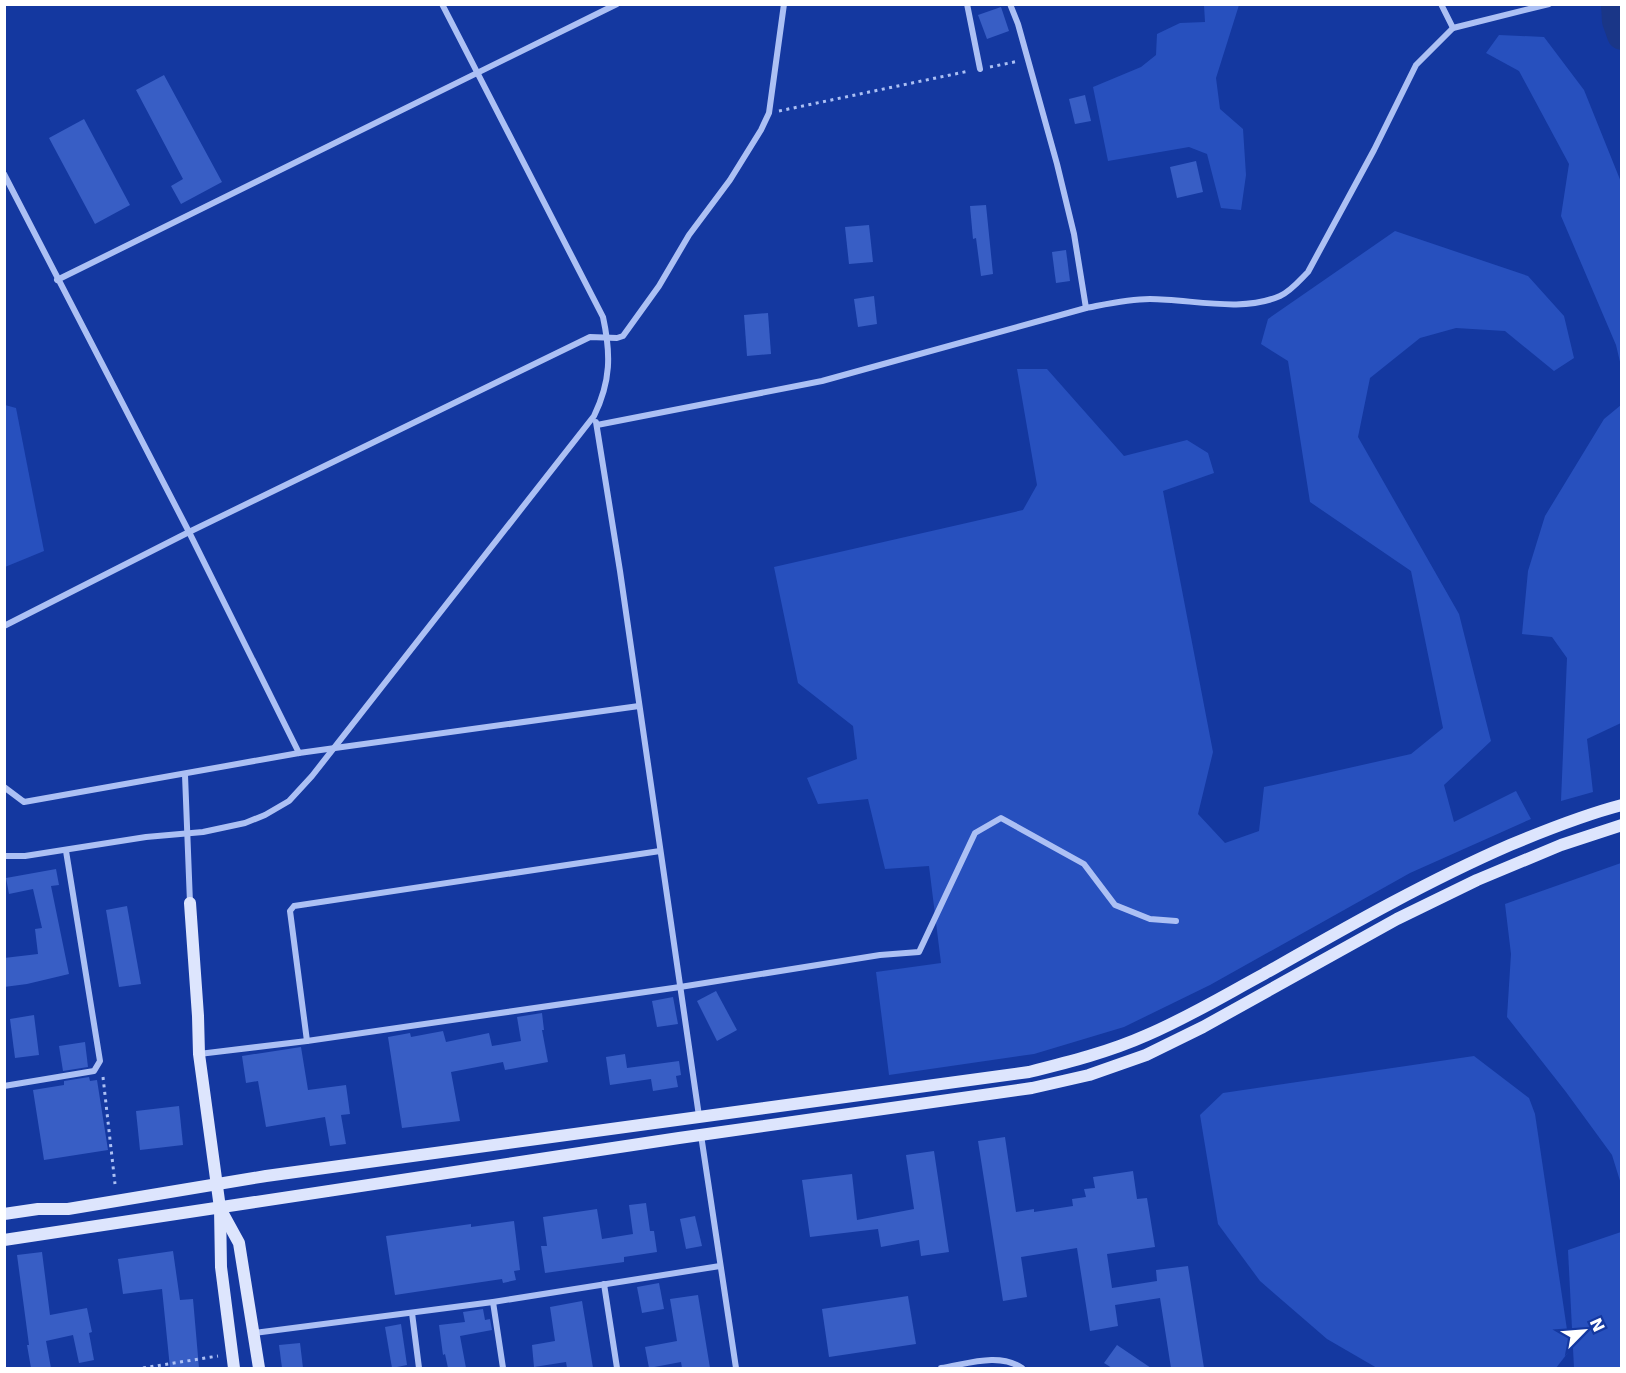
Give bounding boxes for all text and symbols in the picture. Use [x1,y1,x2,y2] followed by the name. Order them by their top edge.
[1554,1301,1614,1361] north arrow
[1586,1315,1609,1335] text: N

